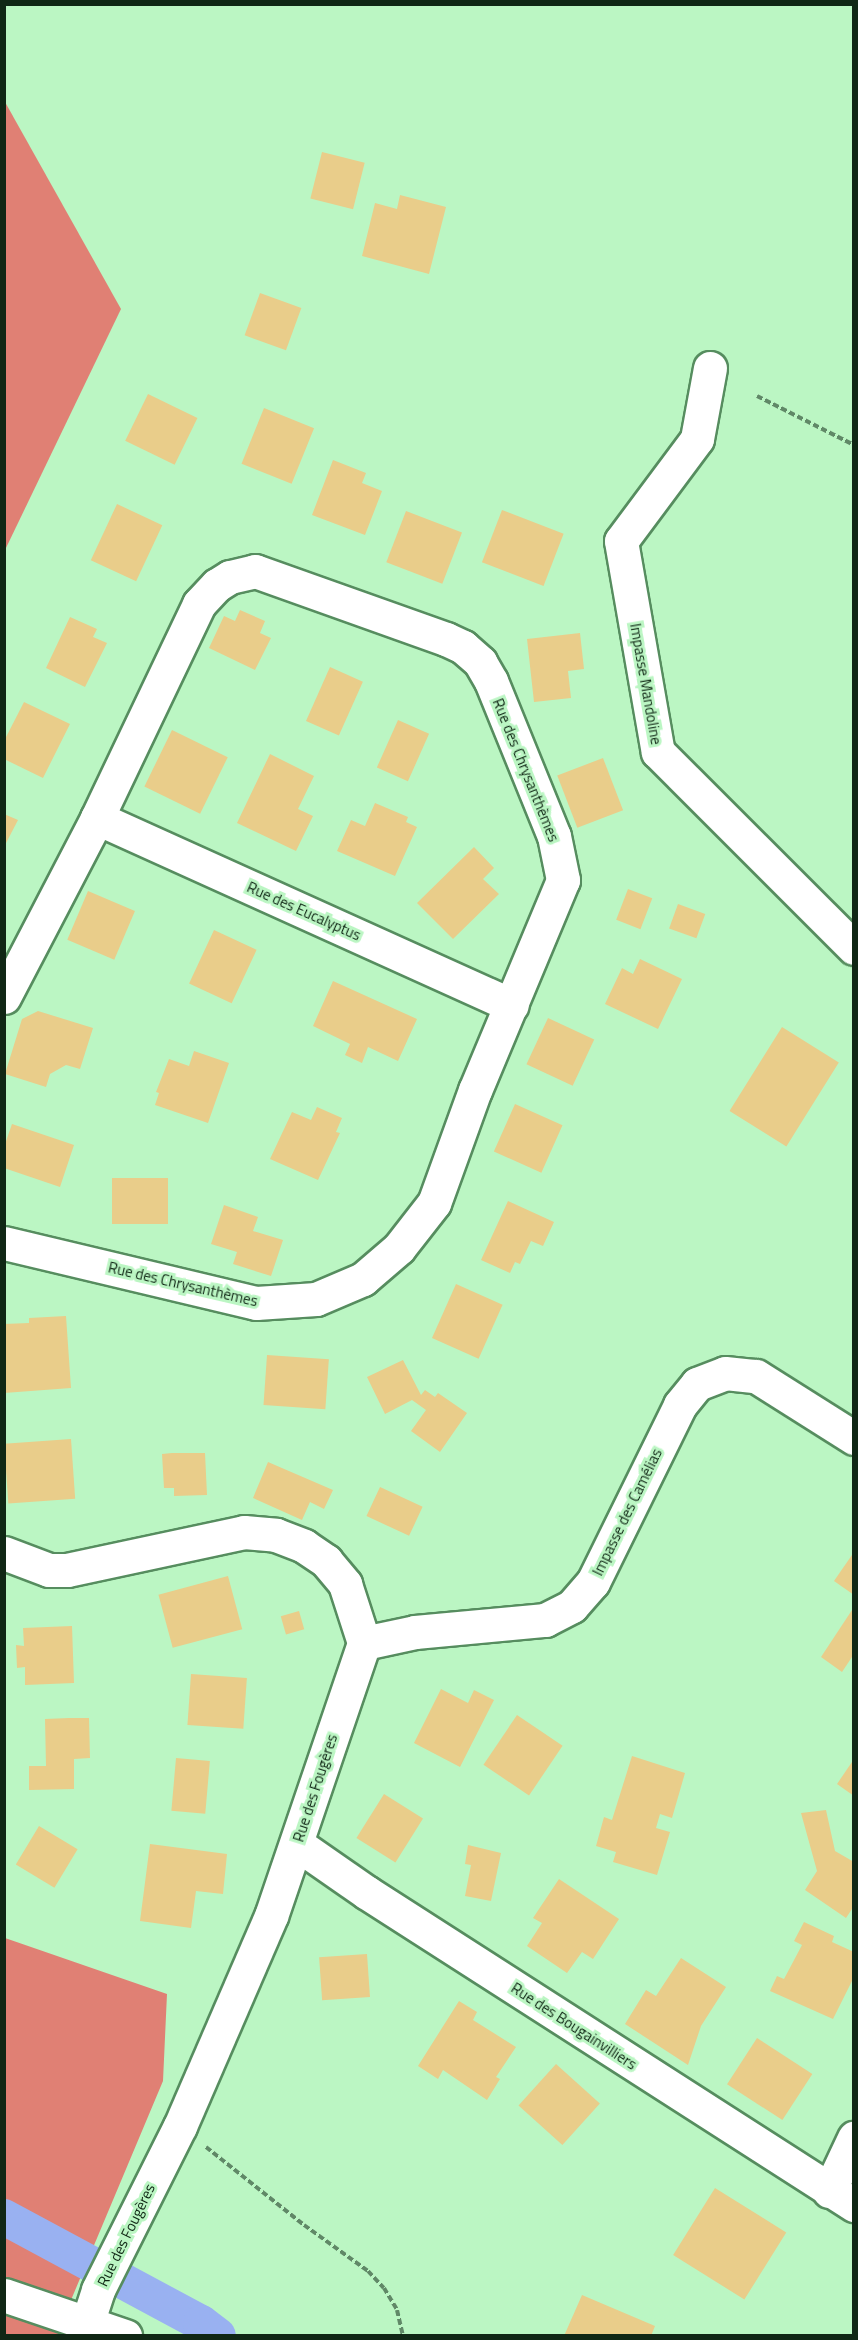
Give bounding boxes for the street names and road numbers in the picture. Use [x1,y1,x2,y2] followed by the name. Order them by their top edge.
[626,622,666,746] street label: Impasse Mandoline
[489,696,563,844] street label: Rue des Chrysanthèmes
[244,878,364,944] street label: Rue des Eucalyptus
[107,1258,259,1310] street label: Rue des Chrysanthèmes
[588,1445,666,1579] street label: Impasse des Camélias
[289,1732,341,1844] street label: Rue des Fougères
[508,1979,640,2073] street label: Rue des Bougainvilliers
[93,2181,159,2289] street label: Rue des Fougères

